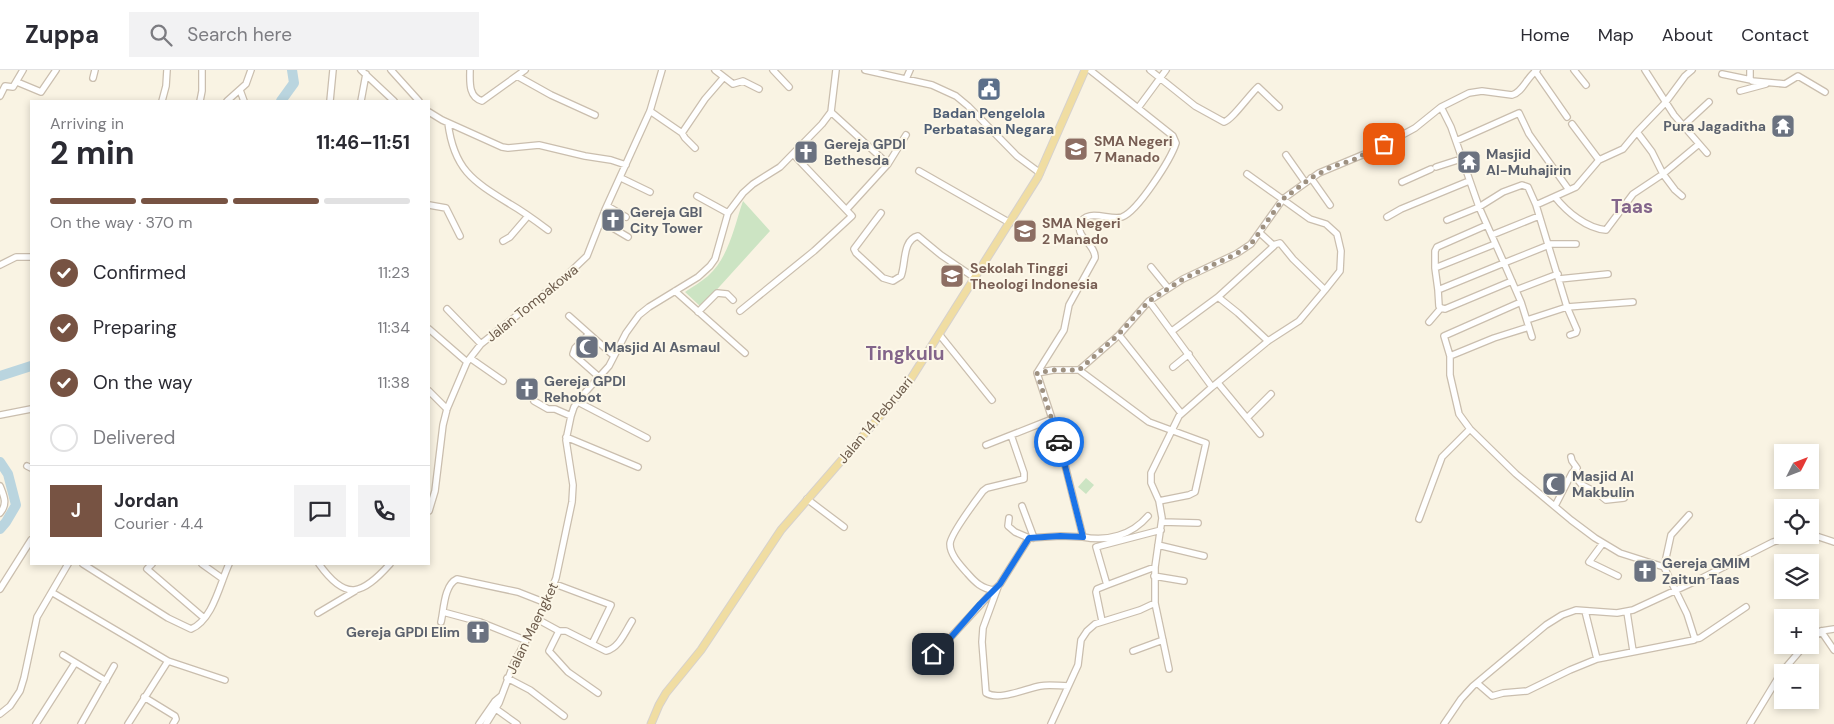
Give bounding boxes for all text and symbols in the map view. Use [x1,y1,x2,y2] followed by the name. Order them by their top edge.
[129,12,479,57] search box
[25,19,99,50] text: Zuppa
[147,21,175,49] icon: search
[187,22,292,47] text: Search here
[1520,23,1570,47] text: Home
[1598,23,1634,47] text: Map
[1662,23,1713,47] text: About
[1741,23,1809,47] text: Contact
[976,76,1002,102] public building icon: Badan Pengelola Perbatasan Negara
[924,104,1054,138] place label: Badan Pengelola Perbatasan Negara
[50,113,124,134] text: Arriving in
[1770,113,1796,139] temple icon: Pura Jagaditha
[1663,117,1766,135] place label: Pura Jagaditha
[1363,123,1405,165] pin
[316,130,410,155] text: 11:46–11:51
[1370,130,1398,158] icon: bag
[50,132,135,174] text: 2 min
[1094,132,1173,166] place label: SMA Negeri 7 Manado
[824,135,906,169] place label: Gereja GPDI Bethesda
[1063,136,1089,162] school or university icon: SMA Negeri 7 Manado
[793,139,819,165] church icon: Gereja GPDI Bethesda
[1486,145,1571,179] place label: Masjid Al-Muhajirin
[1456,149,1482,175] temple icon: Masjid Al-Muhajirin
[1611,194,1653,219] district label: Taas
[630,203,703,237] place label: Gereja GBI City Tower
[600,207,626,233] church icon: Gereja GBI City Tower
[50,212,193,233] text: On the way · 370 m
[1042,214,1121,248] place label: SMA Negeri 2 Manado
[1012,218,1038,244] school or university icon: SMA Negeri 2 Manado
[50,259,78,287] icon: check
[970,259,1098,293] place label: Sekolah Tinggi Theologi Indonesia
[93,260,186,285] text: Confirmed
[482,260,582,346] street label: Jalan Tompakowa
[378,262,410,283] text: 11:23
[939,263,965,289] school or university icon: Sekolah Tinggi Theologi Indonesia
[50,314,78,342] icon: check
[93,315,177,340] text: Preparing
[378,317,410,338] text: 11:34
[574,334,600,360] mosque icon: Masjid Al Asmaul
[604,338,720,356] place label: Masjid Al Asmaul
[865,341,945,366] district label: Tingkulu
[50,369,78,397] icon: check
[93,370,193,395] text: On the way
[378,372,410,393] text: 11:38
[544,372,626,406] place label: Gereja GPDI Rehobot
[834,373,916,467] street label: Jalan 14 Pebruari
[514,376,540,402] church icon: Gereja GPDI Rehobot
[1034,417,1084,467] courier
[93,425,175,450] text: Delivered
[1045,428,1073,456] icon: car
[1774,444,1819,489] north arrow
[1774,444,1819,709] map controls
[1572,467,1635,501] place label: Masjid Al Makbulin
[1541,471,1567,497] mosque icon: Masjid Al Makbulin
[294,485,346,537] button: chat
[358,485,410,537] button: phone
[114,488,179,513] text: Jordan
[71,498,81,523] text: J
[1774,499,1819,544] button: locate
[114,513,203,534] text: Courier · 4.4
[1662,554,1750,588] place label: Gereja GMIM Zaitun Taas
[1774,554,1819,599] button: layers
[1632,558,1658,584] church icon: Gereja GMIM Zaitun Taas
[502,579,562,677] street label: Jalan Maengket
[1774,609,1819,654] button: +
[465,619,491,645] church icon: Gereja GPDI Elim
[346,623,460,641] place label: Gereja GPDI Elim
[912,633,954,675] pin
[919,640,947,668] icon: home
[1774,664,1819,709] button: −

